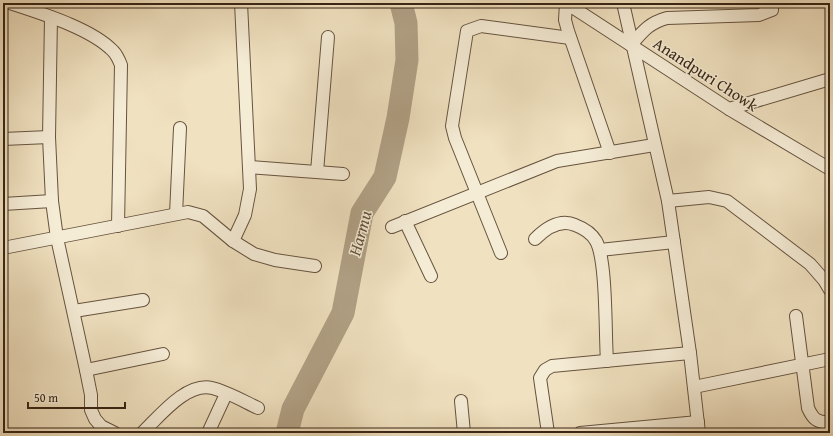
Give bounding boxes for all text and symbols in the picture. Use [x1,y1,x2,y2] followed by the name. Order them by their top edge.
[649,31,764,117] street label: Anandpuri Chowk
[341,207,378,259] water label: Harmu
[28,384,125,410] scale bar
[34,389,58,406] text: 50 m

